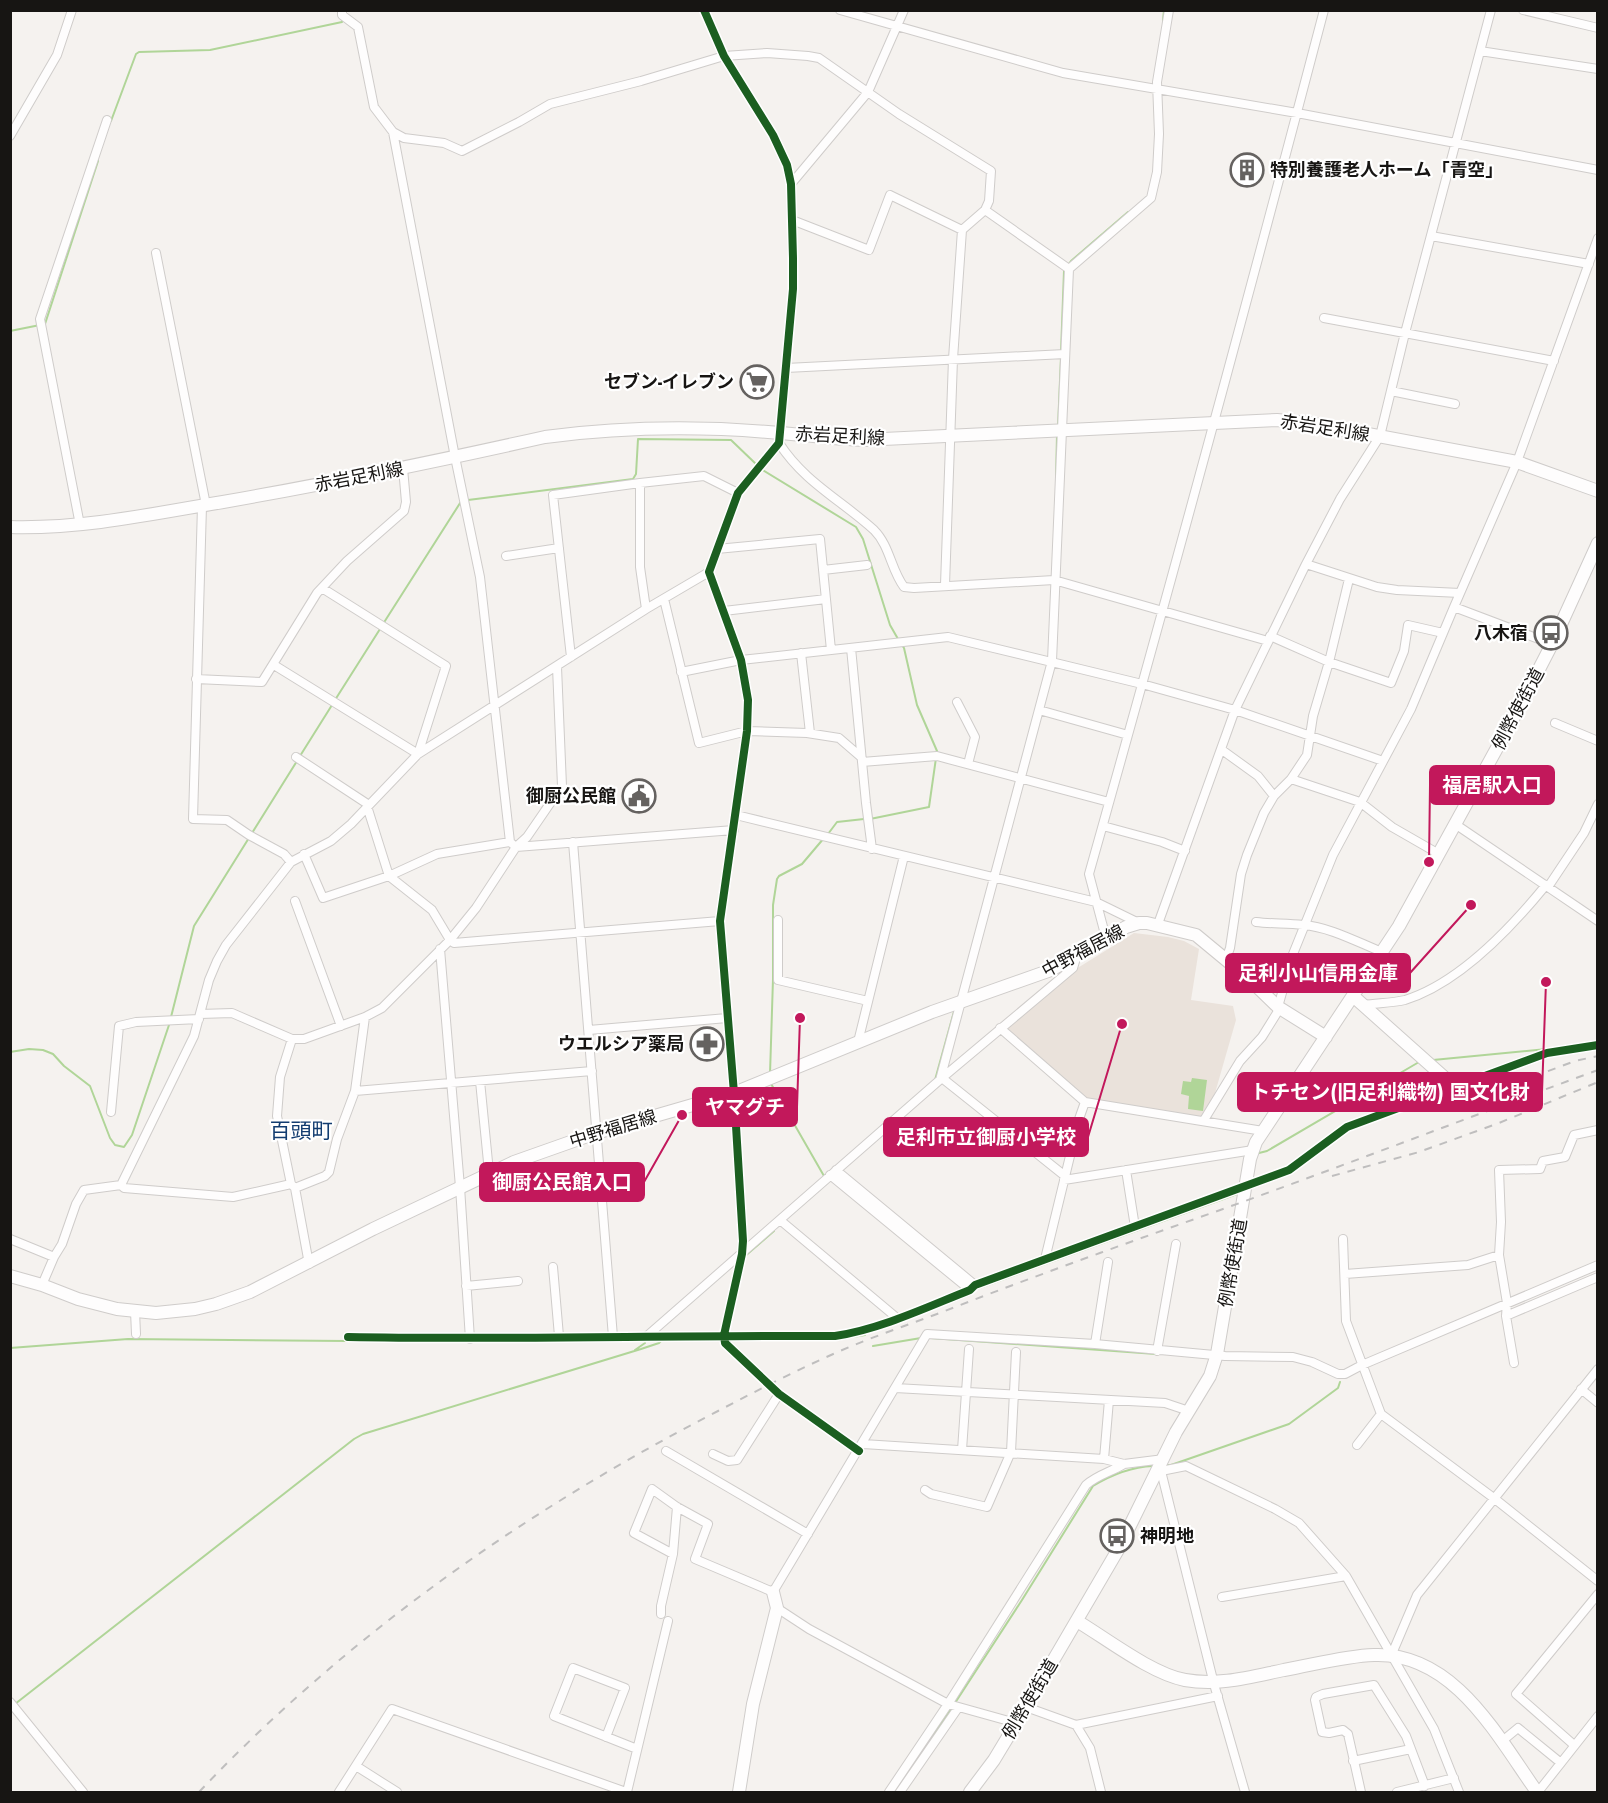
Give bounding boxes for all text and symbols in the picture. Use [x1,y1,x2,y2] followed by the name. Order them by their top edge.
[1229,152,1265,188] building icon: 特別養護老人ホーム「青空」
[1270,157,1503,183] place label: 特別養護老人ホーム「青空」
[739,364,775,400] supermarket icon: セブン-イレブン
[604,369,734,395] place label: セブン-イレブン
[1279,408,1371,448] street label: 赤岩足利線
[794,421,886,451] street label: 赤岩足利線
[312,456,406,498] street label: 赤岩足利線
[1533,615,1569,651] bus stop icon: 八木宿
[1474,620,1528,646] place label: 八木宿
[1485,663,1551,755] street label: 例幣使街道
[1430,766,1554,804] callout: 福居駅入口
[1442,771,1542,800] text: 福居駅入口
[621,778,657,814] public building icon: 御厨公民館
[525,783,616,809] place label: 御厨公民館
[1037,918,1129,984] street label: 中野福居線
[1226,954,1410,992] callout: 足利小山信用金庫
[1238,959,1398,988] text: 足利小山信用金庫
[689,1026,725,1062] pharmacy icon: ウエルシア薬局
[558,1031,684,1057] place label: ウエルシア薬局
[1238,1073,1542,1111] callout: トチセン(旧足利織物) 国文化財
[1250,1078,1530,1107] text: トチセン(旧足利織物) 国文化財
[693,1088,797,1126] callout: ヤマグチ
[705,1093,785,1122] text: ヤマグチ
[566,1103,660,1155] street label: 中野福居線
[270,1116,333,1146] district label: 百頭町
[884,1118,1088,1156] callout: 足利市立御厨小学校
[896,1123,1076,1152] text: 足利市立御厨小学校
[480,1163,644,1201] callout: 御厨公民館入口
[492,1168,632,1197] text: 御厨公民館入口
[1212,1216,1254,1310] street label: 例幣使街道
[1099,1518,1135,1554] bus stop icon: 神明地
[1140,1523,1194,1549] place label: 神明地
[996,1654,1064,1744] street label: 例幣使街道

